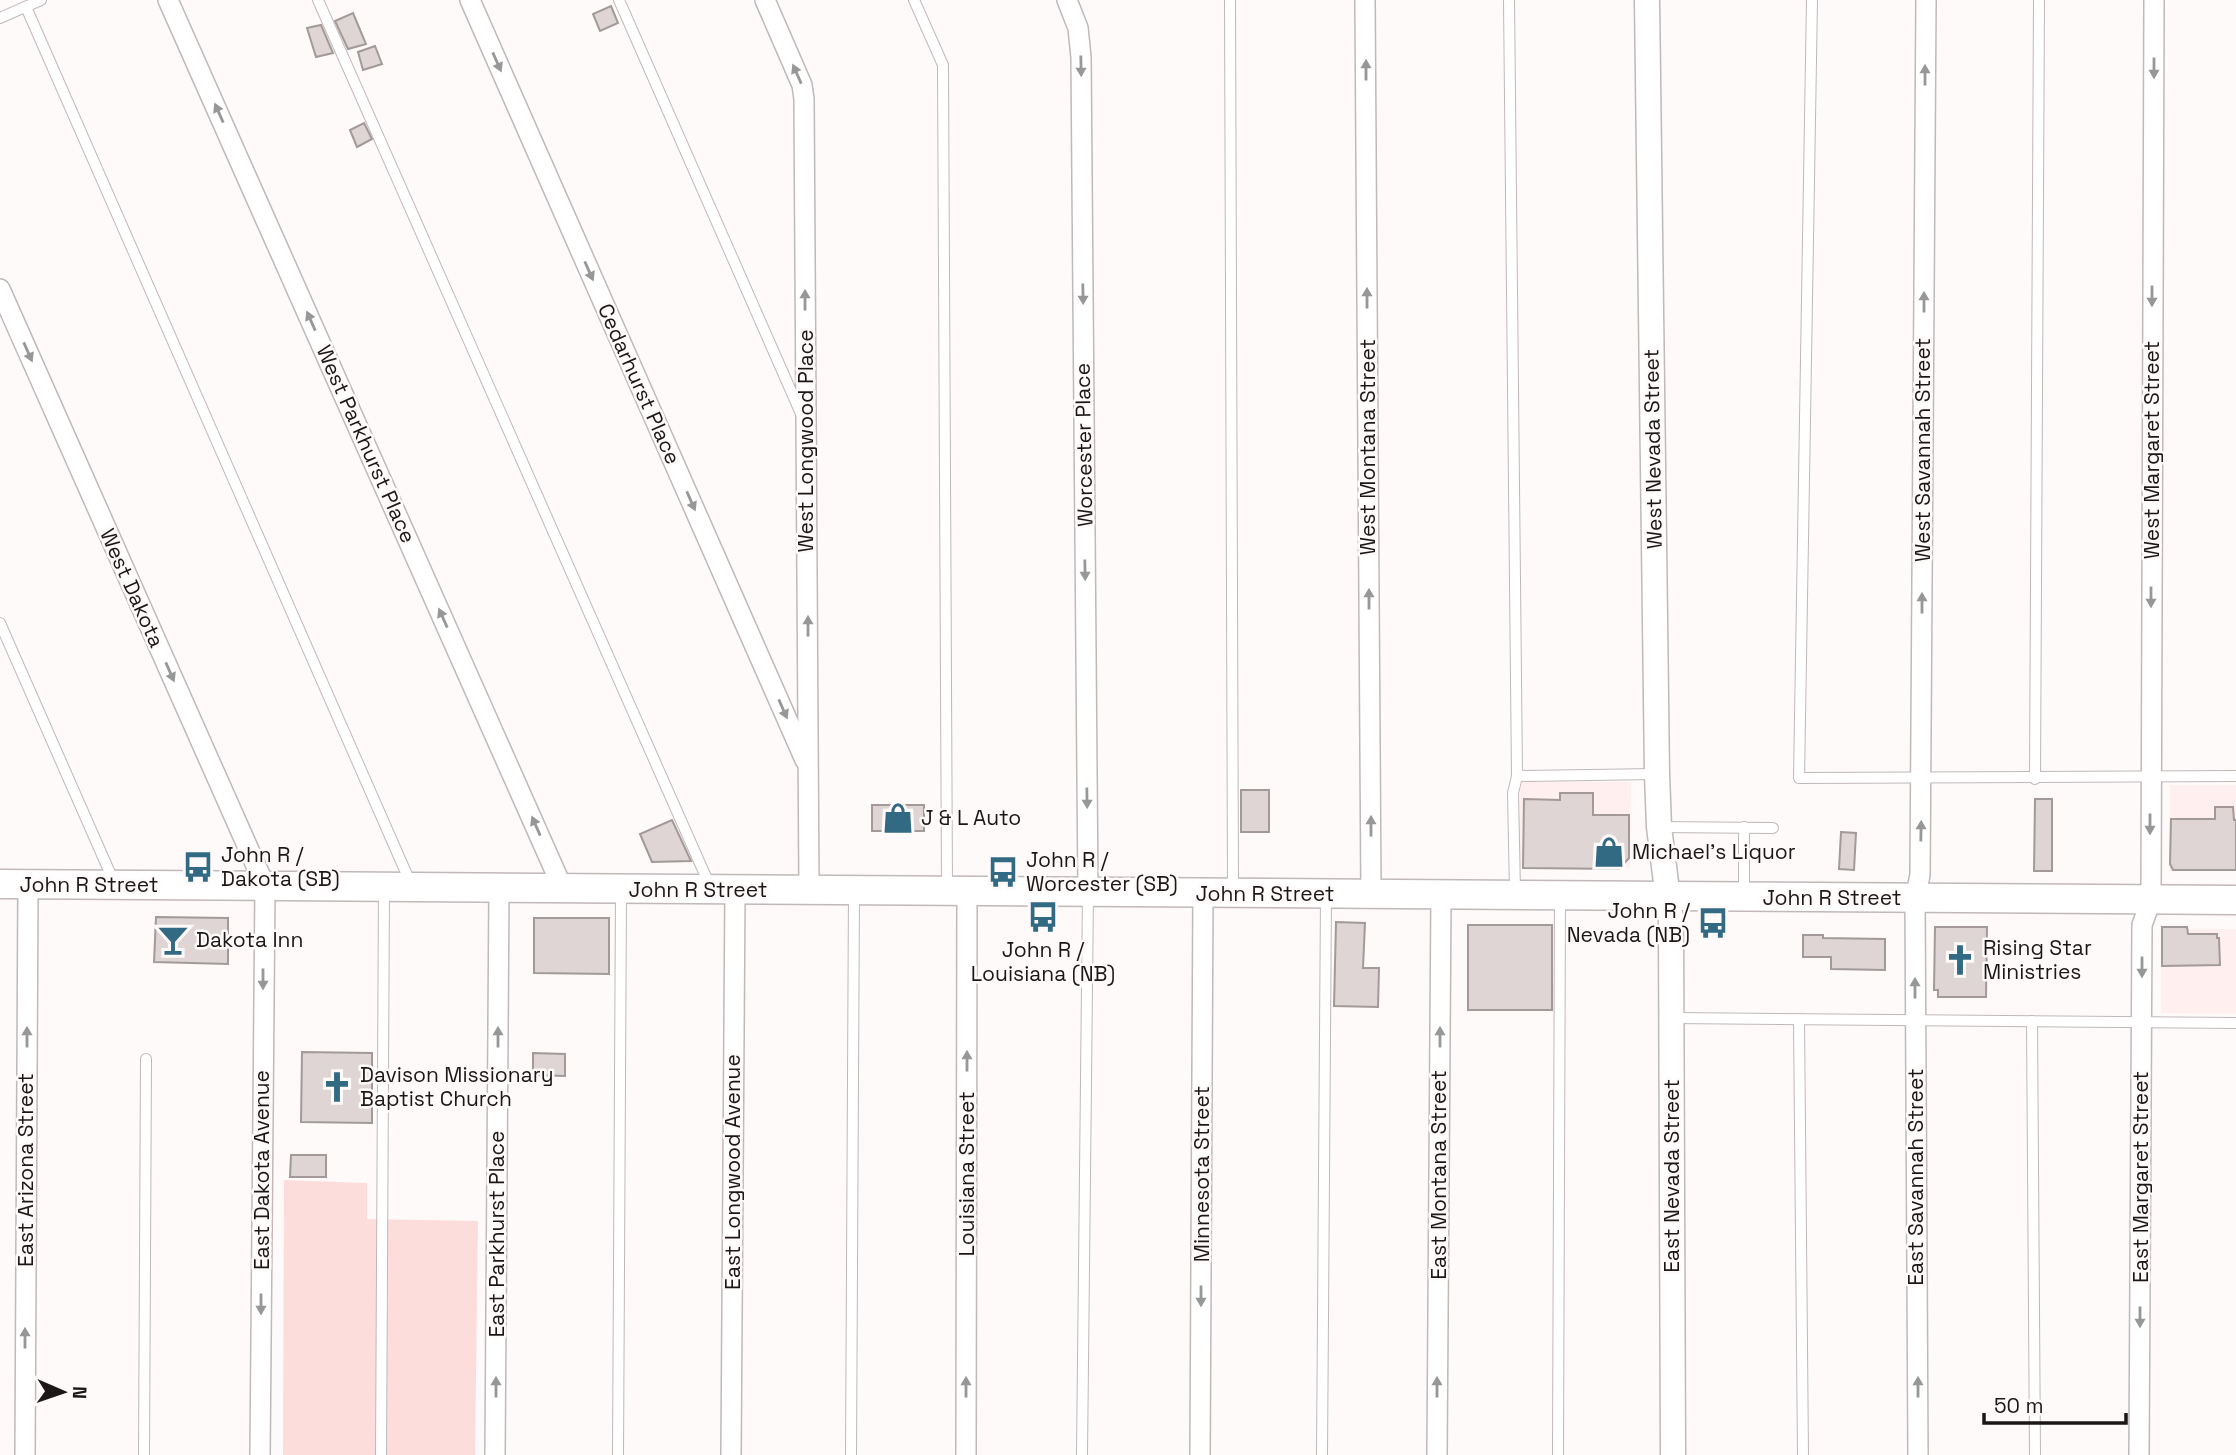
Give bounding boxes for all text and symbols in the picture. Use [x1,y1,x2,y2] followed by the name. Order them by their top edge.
[492,52,503,73] one-way arrow
[1075,55,1086,77] one-way arrow
[2148,57,2160,79] one-way arrow
[1360,59,1372,81] one-way arrow
[791,64,803,84] one-way arrow
[1919,64,1931,86] one-way arrow
[213,103,225,123] one-way arrow
[584,260,595,281] one-way arrow
[1077,283,1089,305] one-way arrow
[2146,285,2158,307] one-way arrow
[1361,286,1373,308] one-way arrow
[799,289,811,311] one-way arrow
[1918,291,1930,313] one-way arrow
[592,299,687,468] street label: Cedarhurst Place
[305,311,317,331] one-way arrow
[792,329,819,553] street label: West Longwood Place
[1909,338,1936,562] street label: West Savannah Street
[1354,339,1381,555] street label: West Montana Street
[23,341,34,362] one-way arrow
[311,341,422,547] street label: West Parkhurst Place
[2138,341,2165,559] street label: West Margaret Street
[1637,349,1668,549] street label: West Nevada Street
[1069,363,1098,527] street label: Worcester Place
[685,491,697,511] one-way arrow
[94,524,171,651] street label: West Dakota
[1079,559,1091,581] one-way arrow
[2145,586,2157,608] one-way arrow
[1364,587,1375,609] one-way arrow
[1916,592,1928,614] one-way arrow
[437,608,449,628] one-way arrow
[802,614,814,636] one-way arrow
[164,661,175,682] one-way arrow
[777,699,789,719] one-way arrow
[1081,787,1093,809] one-way arrow
[881,801,915,835] shop icon: J & L Auto
[921,804,1021,831] place label: J & L Auto
[2144,813,2156,835] one-way arrow
[1365,815,1377,837] one-way arrow
[530,816,542,836] one-way arrow
[1915,820,1927,842] one-way arrow
[1592,835,1626,869] shop icon: Michael's Liquor
[1632,838,1796,865] place label: Michael's Liquor
[221,841,340,892] place label: John R / Dakota (SB)
[1026,846,1178,897] place label: John R / Worcester (SB)
[181,850,215,884] bus stop icon: John R / Dakota (SB)
[986,855,1020,889] bus stop icon: John R / Worcester (SB)
[20,871,158,898] street label: John R Street
[629,876,767,903] street label: John R Street
[1196,880,1334,907] street label: John R Street
[1763,884,1901,911] street label: John R Street
[1567,897,1690,948] place label: John R / Nevada (NB)
[1026,900,1060,934] bus stop icon: John R / Louisiana (NB)
[1696,906,1730,940] bus stop icon: John R / Nevada (NB)
[156,923,190,957] bar icon: Dakota Inn
[196,926,303,953] place label: Dakota Inn
[1983,934,2092,985] place label: Rising Star Ministries
[971,936,1115,987] place label: John R / Louisiana (NB)
[1943,943,1977,977] church icon: Rising Star Ministries
[2136,956,2148,978] one-way arrow
[257,968,269,990] one-way arrow
[1910,977,1921,999] one-way arrow
[21,1026,33,1048] one-way arrow
[492,1026,504,1048] one-way arrow
[1434,1026,1446,1048] one-way arrow
[961,1050,973,1072] one-way arrow
[719,1054,746,1290] street label: East Longwood Avenue
[360,1061,554,1112] place label: Davison Missionary Baptist Church
[1902,1068,1929,1286] street label: East Savannah Street
[248,1070,275,1270] street label: East Dakota Avenue
[320,1070,354,1104] church icon: Davison Missionary Baptist Church
[1425,1070,1452,1280] street label: East Montana Street
[2127,1071,2154,1283] street label: East Margaret Street
[12,1073,39,1267] street label: East Arizona Street
[1658,1079,1685,1273] street label: East Nevada Street
[1188,1086,1215,1262] street label: Minnesota Street
[953,1091,980,1257] street label: Louisiana Street
[483,1130,510,1338] street label: East Parkhurst Place
[1195,1285,1207,1307] one-way arrow
[255,1293,267,1315] one-way arrow
[2134,1306,2146,1328] one-way arrow
[19,1327,31,1349] one-way arrow
[28,1357,98,1427] north arrow
[490,1376,501,1398] one-way arrow
[960,1376,972,1398] one-way arrow
[1431,1376,1443,1398] one-way arrow
[1912,1376,1923,1398] one-way arrow
[1984,1382,2126,1426] scale bar
[67,1386,92,1399] text: N
[1994,1392,2044,1419] text: 50 m

